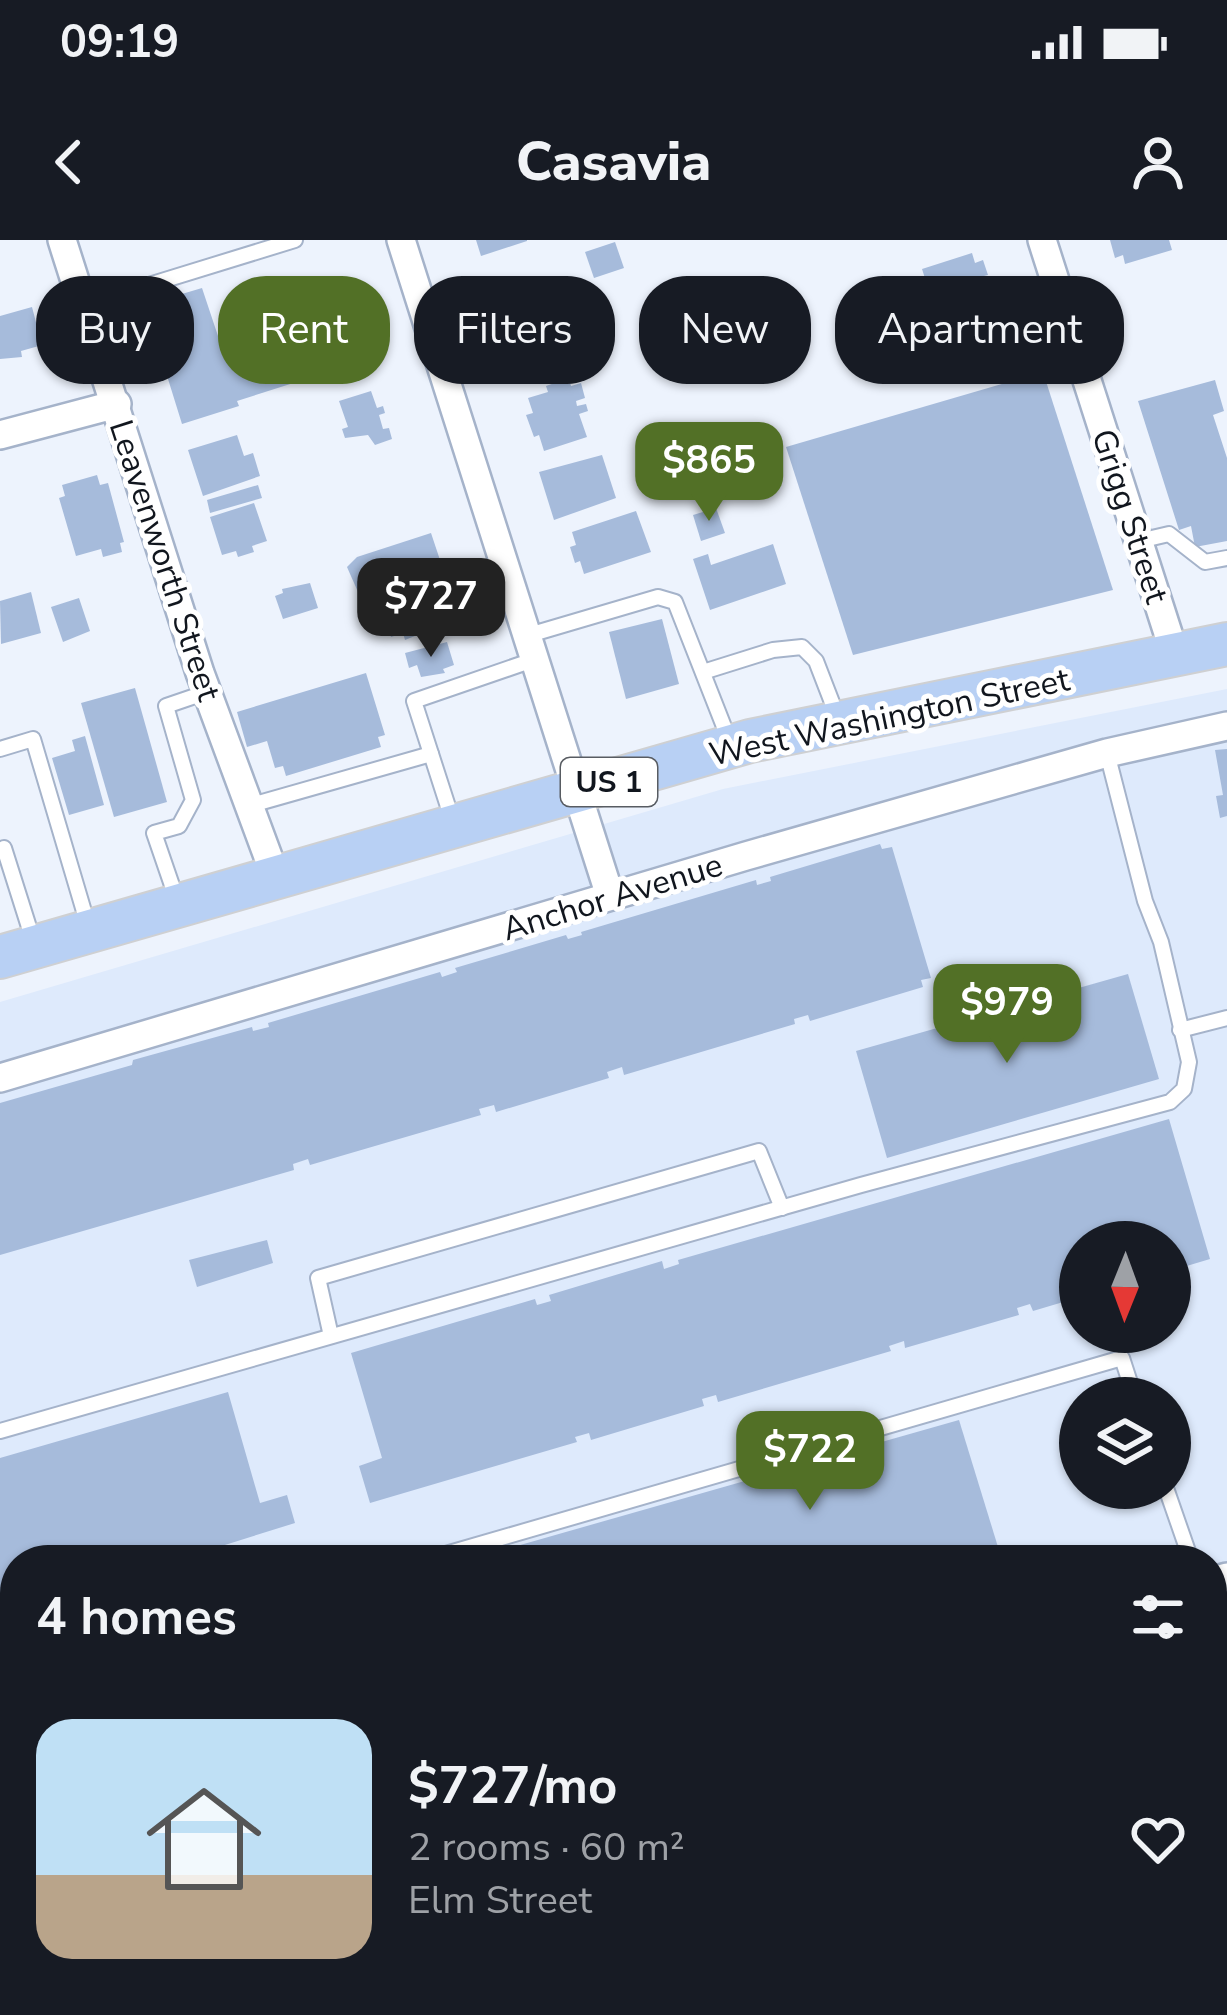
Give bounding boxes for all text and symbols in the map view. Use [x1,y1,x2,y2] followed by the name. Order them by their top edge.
[60,12,179,73] text: 09:19
[516,125,711,199] text: Casavia
[36,129,102,195] icon: back
[1125,129,1191,195] icon: person
[36,276,194,384] chip: Buy
[218,276,390,384] chip: Rent
[414,276,615,384] chip: Filters
[639,276,811,384] chip: New
[835,276,1124,384] chip: Apartment
[98,414,231,707] street label: Leavenworth Street
[638,422,780,524] pin: $865
[1080,424,1179,610] street label: Grigg Street
[662,434,756,487] text: $865
[360,558,502,660] pin: $727
[384,570,478,623] text: $727
[705,657,1074,778] street label: West Washington Street
[561,758,657,806] road number: US 1
[497,843,728,952] street label: Anchor Avenue
[936,964,1078,1066] pin: $979
[960,976,1054,1029] text: $979
[1059,1221,1191,1353] north arrow
[1059,1221,1191,1509] map controls
[1059,1377,1191,1509] button: layers
[739,1411,881,1513] pin: $722
[763,1423,857,1476] text: $722
[36,1582,237,1652] text: 4 homes
[1125,1584,1191,1650] icon: filters
[408,1751,617,1821] text: $727/mo
[132,1767,276,1911] icon: home
[1125,1806,1191,1872] icon: heart
[408,1821,685,1874] text: 2 rooms · 60 m²
[408,1874,592,1927] text: Elm Street

